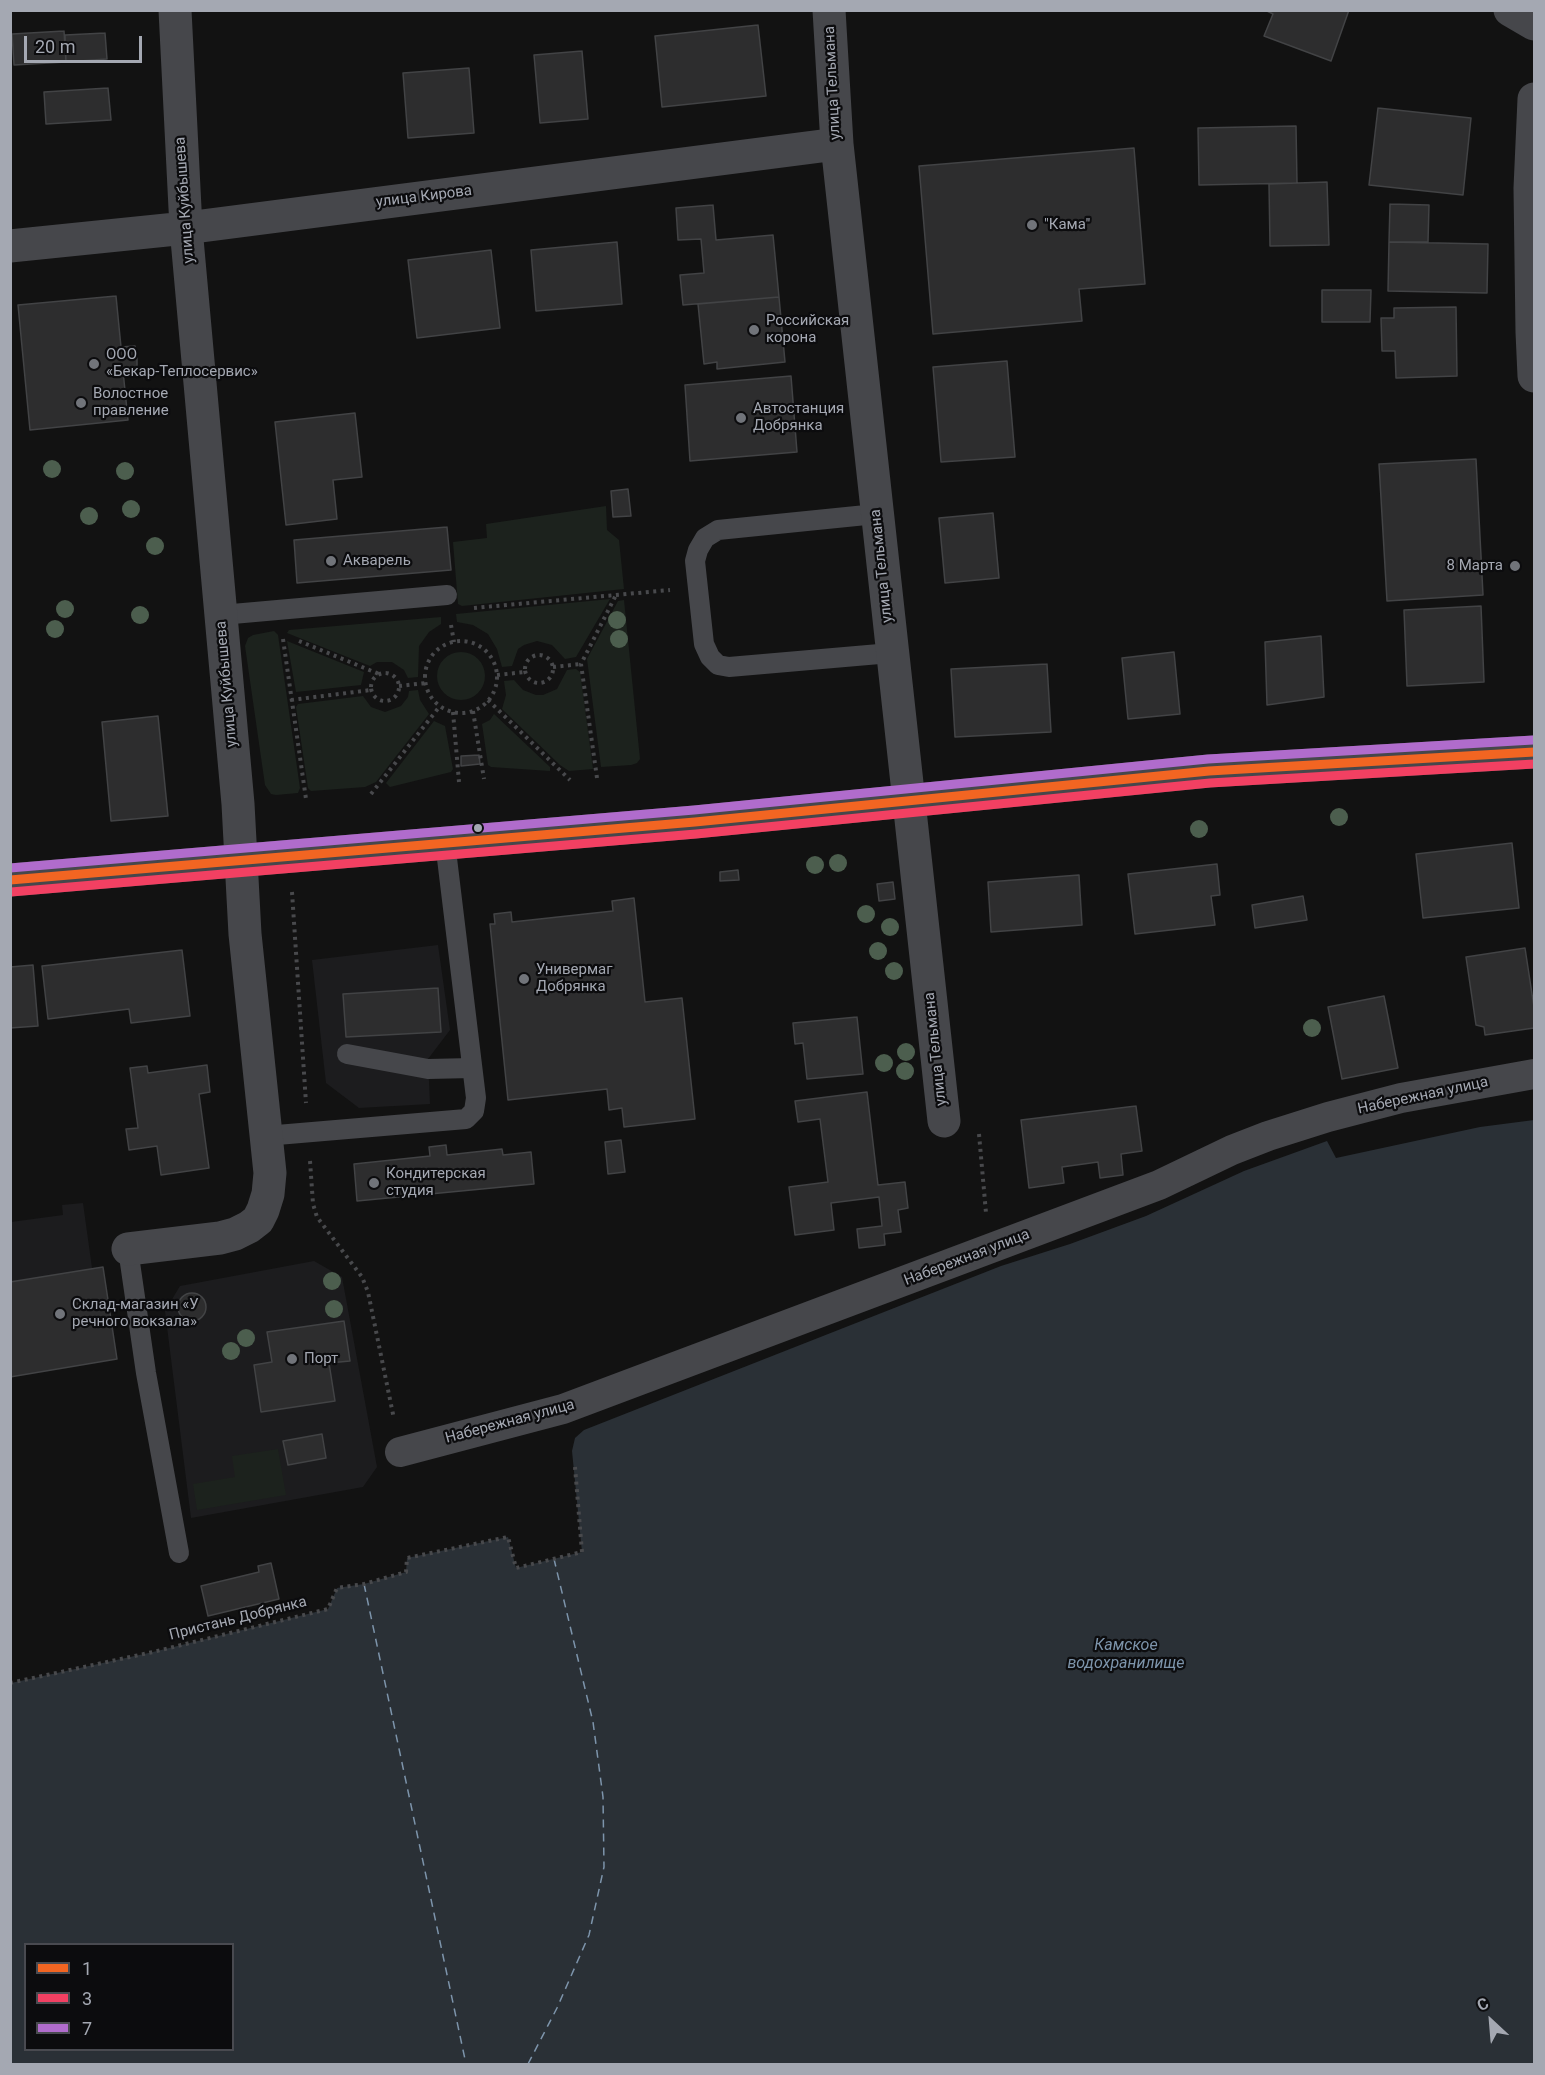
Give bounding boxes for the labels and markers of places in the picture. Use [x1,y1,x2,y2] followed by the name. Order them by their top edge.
[1044,216,1090,234] place label: "Кама"
[1025,218,1039,232] marker: "Кама"
[766,312,849,347] place label: Российская корона
[747,323,761,337] marker: Российская корона
[106,346,258,381] place label: ООО «Бекар-Теплосервис»
[87,357,101,371] marker: ООО «Бекар-Теплосервис»
[93,385,169,420] place label: Волостное правление
[74,396,88,410] marker: Волостное правление
[753,400,844,435] place label: Автостанция Добрянка
[734,411,748,425] marker: Автостанция Добрянка
[343,552,411,570] place label: Акварель
[324,554,338,568] marker: Акварель
[1447,557,1503,575] place label: 8 Марта
[1508,559,1522,573] marker: 8 Марта
[472,822,484,834] unlabelled marker
[536,961,613,996] place label: Универмаг Добрянка
[517,972,531,986] marker: Универмаг Добрянка
[386,1165,486,1200] place label: Кондитерская студия
[367,1176,381,1190] marker: Кондитерская студия
[72,1296,199,1331] place label: Склад-магазин «У речного вокзала»
[53,1307,67,1321] marker: Склад-магазин «У речного вокзала»
[304,1350,338,1368] place label: Порт
[285,1352,299,1366] marker: Порт

